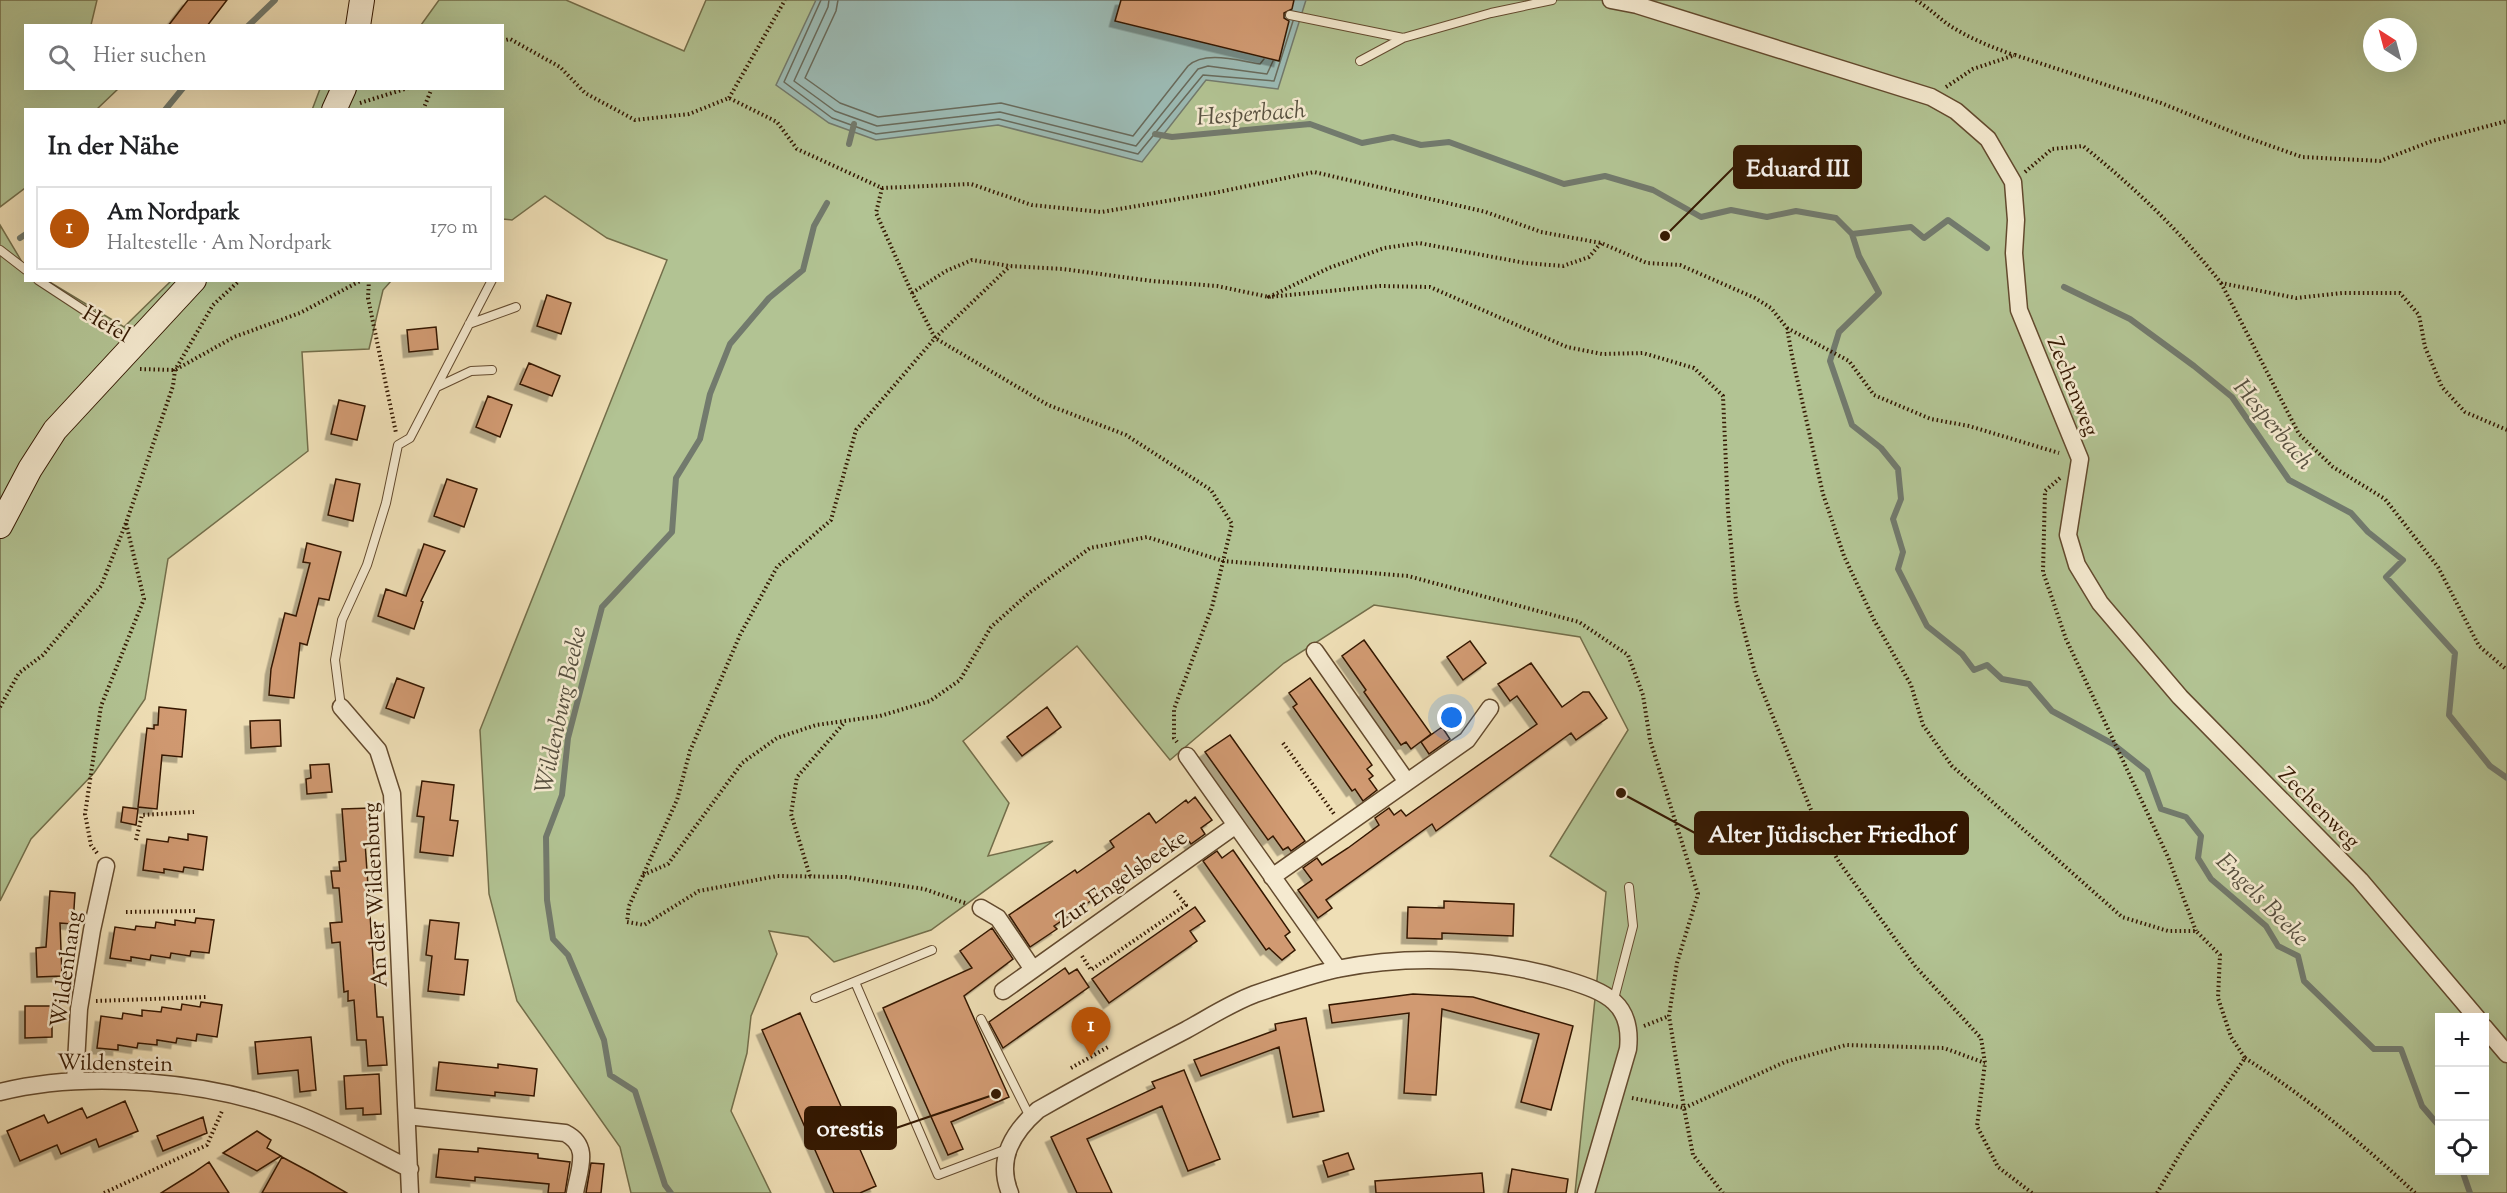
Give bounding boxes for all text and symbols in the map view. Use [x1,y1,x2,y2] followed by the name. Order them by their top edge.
[2363,18,2417,72] north arrow
[24,24,504,90] search box
[45,41,78,74] icon: search
[93,41,207,73] text: Hier suchen
[1195,94,1307,136] water label: Hesperbach
[48,129,179,166] text: In der Nähe
[1734,146,1861,188] callout: Eduard III
[1746,153,1850,187] text: Eduard III
[107,198,240,230] text: Am Nordpark
[66,214,73,243] text: 1
[430,214,478,243] text: 170 m
[107,230,332,259] text: Haltestelle · Am Nordpark
[75,299,136,352] street label: Hefel
[2037,333,2106,442] street label: Zechenweg
[2224,373,2321,478] water label: Hesperbach
[528,624,596,797] water label: Wildenburg Beeke
[1437,703,1466,732] your location
[2270,761,2366,858] street label: Zechenweg
[356,801,398,988] street label: An der Wildenburg
[1695,812,1968,854] callout: Alter Jüdischer Friedhof
[1708,819,1958,853] text: Alter Jüdischer Friedhof
[1051,823,1195,938] street label: Zur Engelsbeeke
[2207,846,2316,955] water label: Engels Beeke
[44,909,92,1030] street label: Wildenhang
[1072,1008,1110,1057] pin: 1
[2435,1013,2489,1175] map controls
[2435,1013,2489,1067] button: +
[56,1048,173,1082] street label: Wildenstein
[2435,1067,2489,1121] button: −
[805,1107,896,1149] callout: orestis
[816,1113,884,1147] text: orestis
[2435,1121,2489,1175] button: locate

